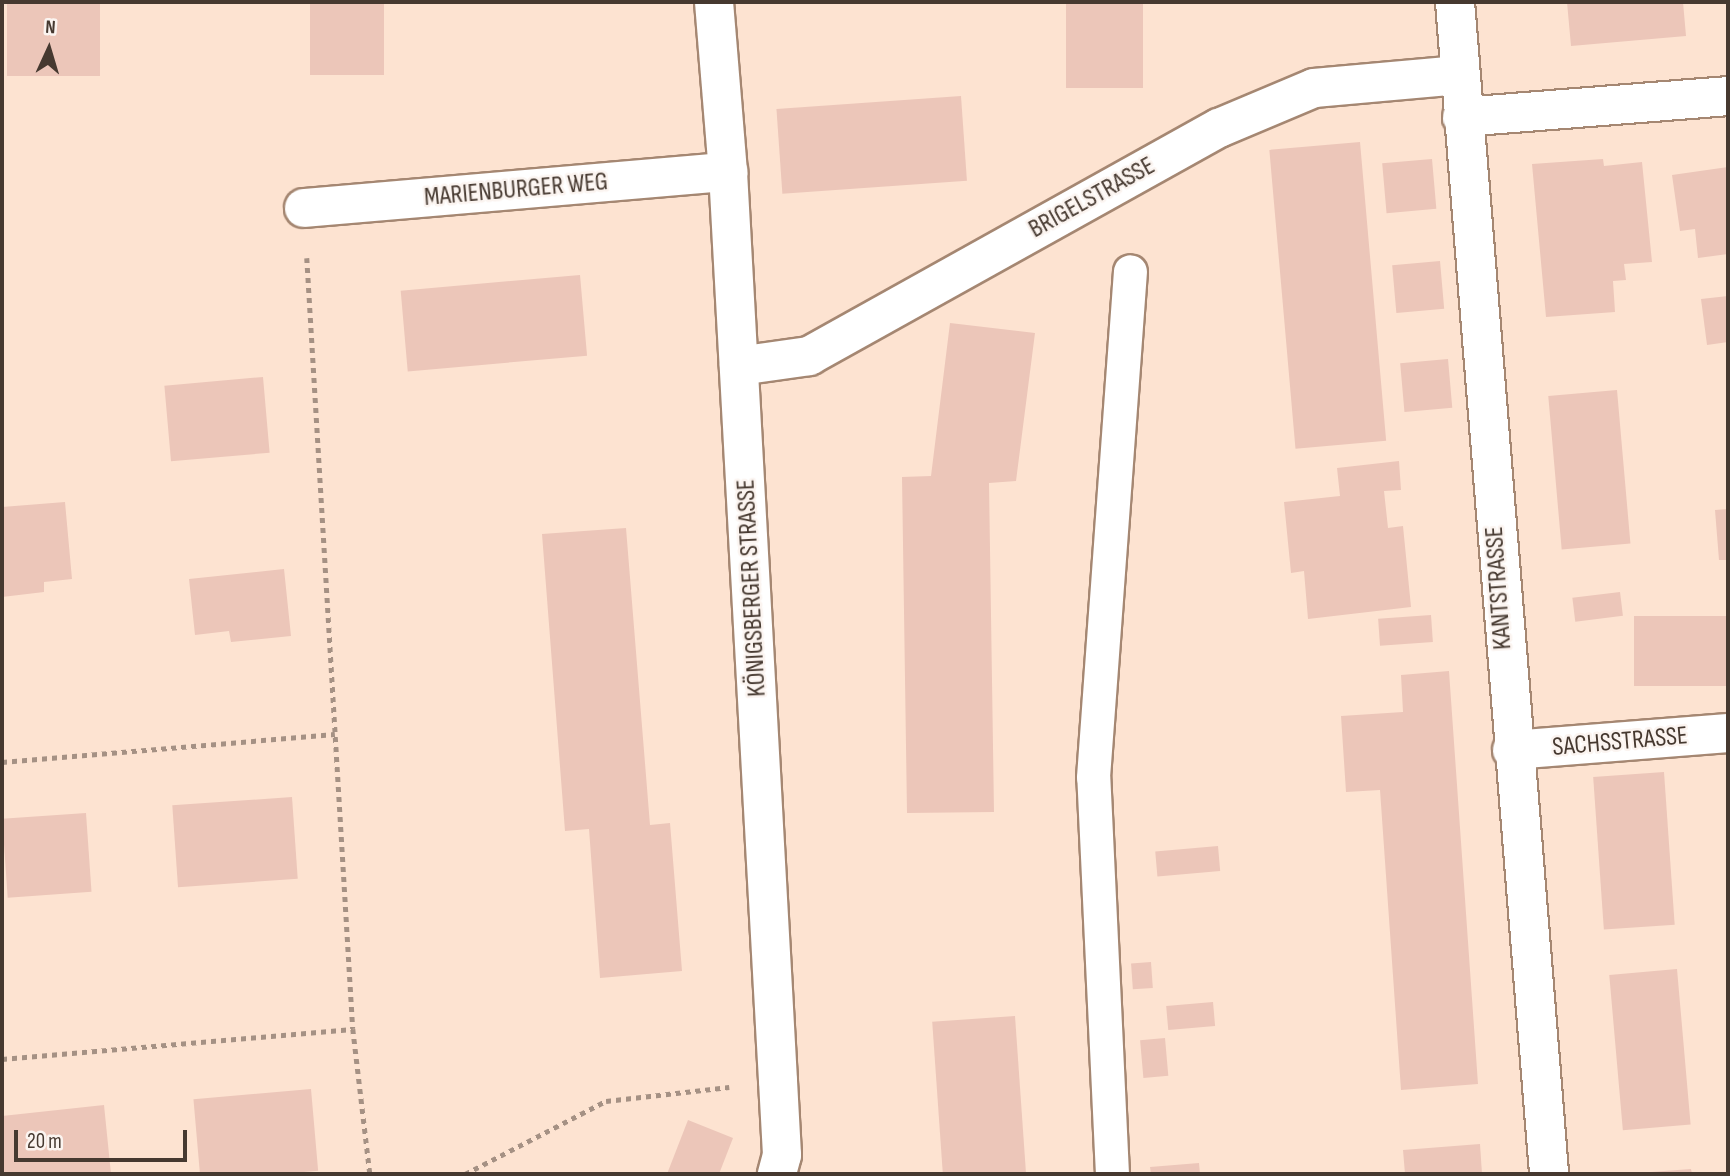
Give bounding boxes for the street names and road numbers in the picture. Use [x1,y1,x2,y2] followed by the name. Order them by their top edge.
[1024,151,1160,245] street label: BRIGELSTRASSE
[423,166,609,214] street label: MARIENBURGER WEG
[731,478,773,698] street label: KÖNIGSBERGER STRASSE
[1479,525,1519,651] street label: KANTSTRASSE
[1551,721,1689,763] street label: SACHSSTRASSE

